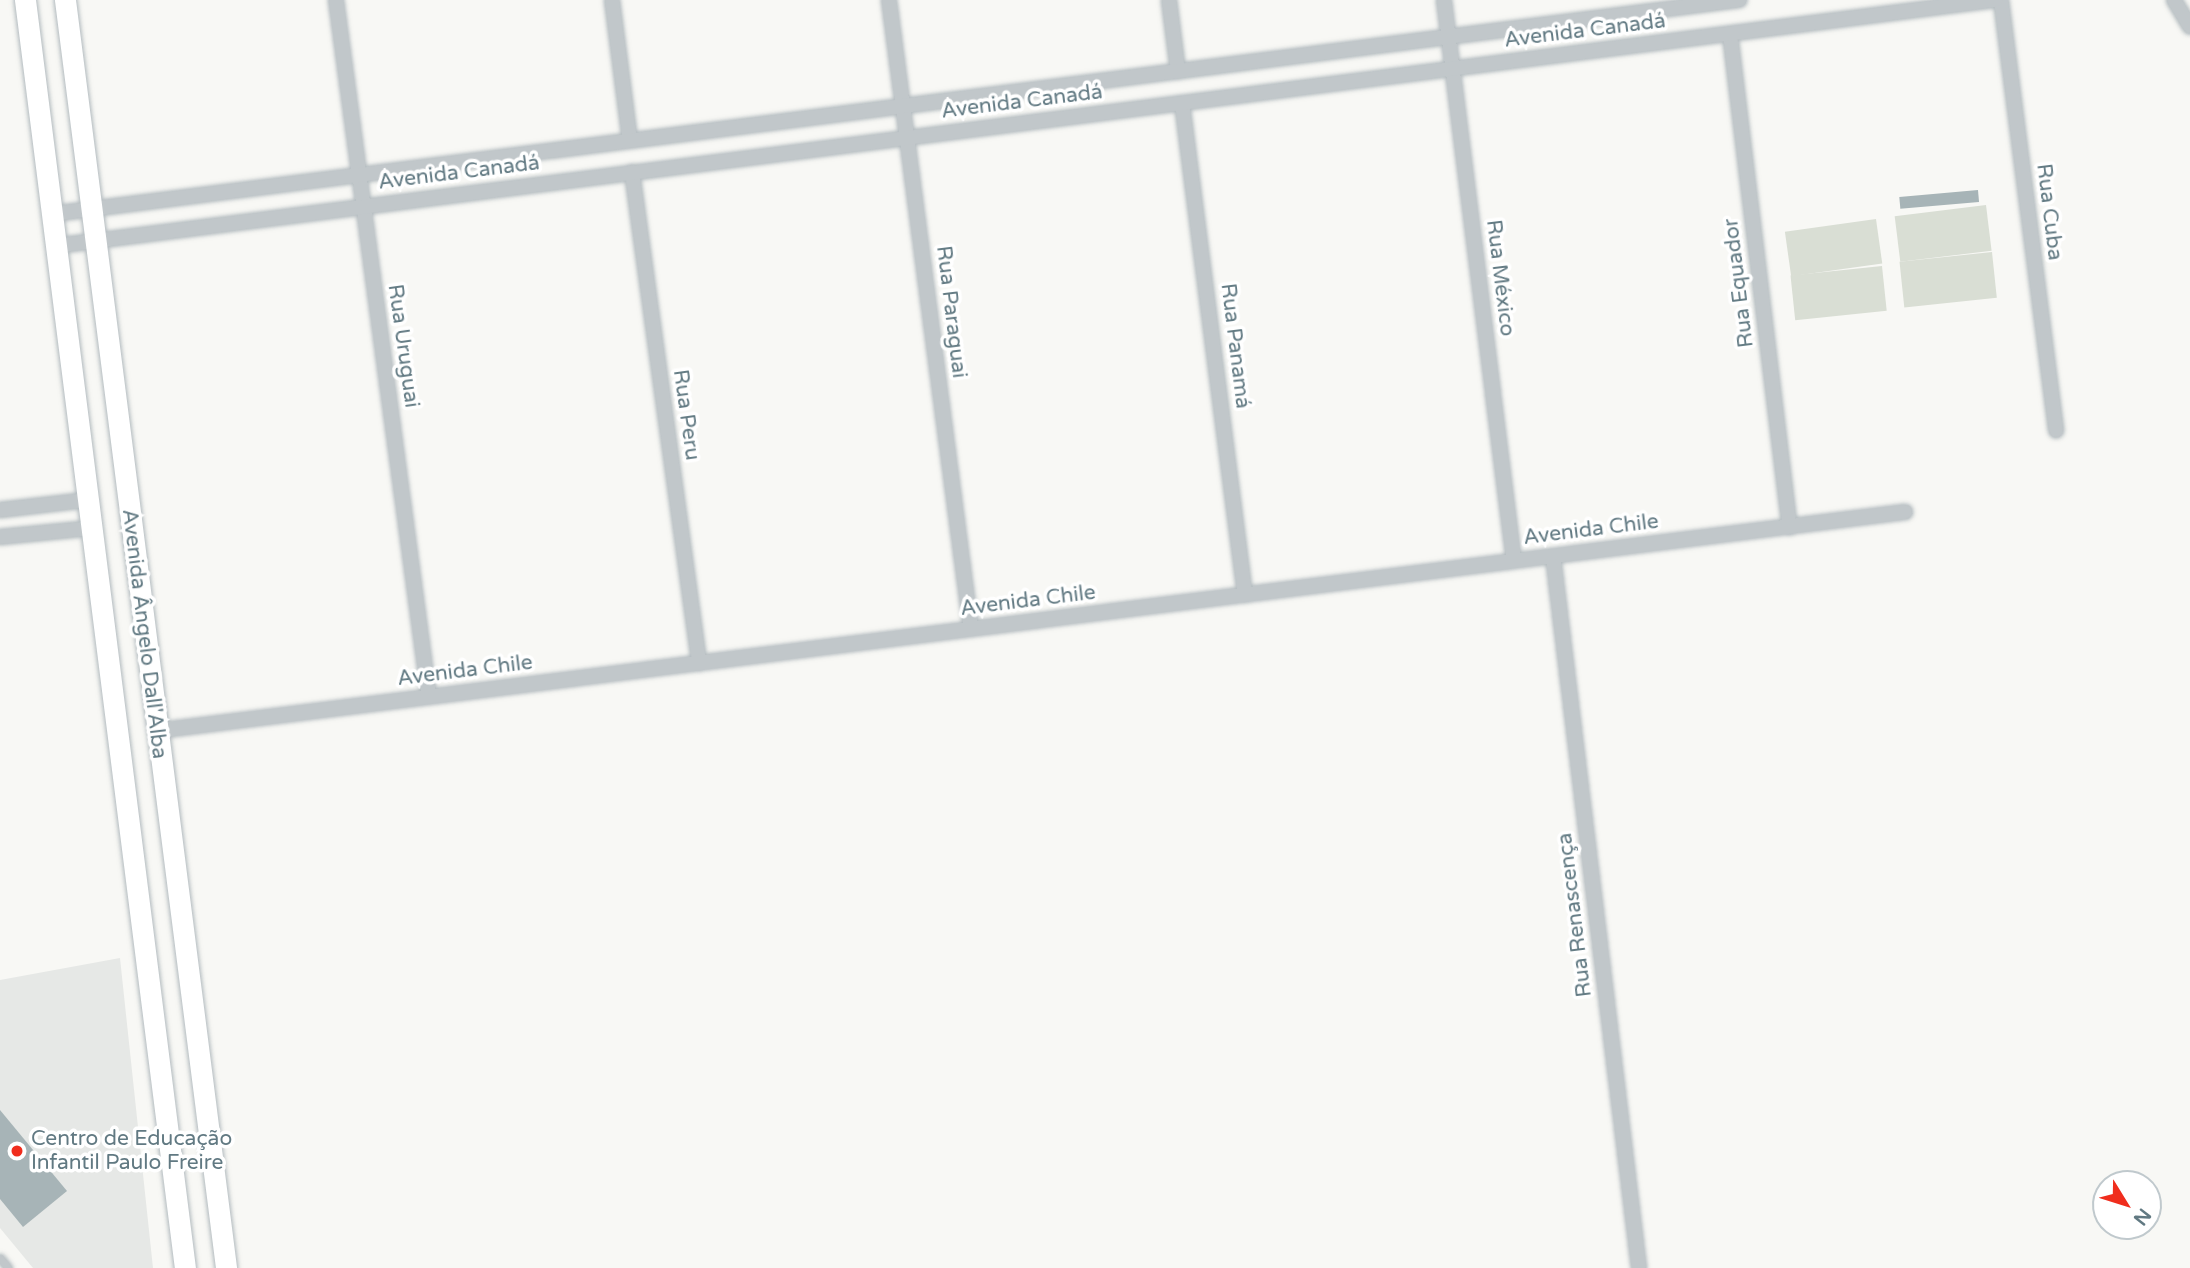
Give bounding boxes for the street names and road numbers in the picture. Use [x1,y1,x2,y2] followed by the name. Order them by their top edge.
[1503,9,1667,53] street label: Avenida Canadá
[940,80,1104,124] street label: Avenida Canadá
[377,151,541,195] street label: Avenida Canadá
[2031,162,2067,262] street label: Rua Cuba
[1719,217,1759,349] street label: Rua Equador
[1480,218,1520,338] street label: Rua México
[930,244,972,380] street label: Rua Paraguai
[1215,282,1255,410] street label: Rua Panamá
[382,283,424,409] street label: Rua Uruguai
[667,368,705,462] street label: Rua Peru
[116,508,172,760] street label: Avenida Ângelo Dall'Alba
[1522,509,1660,551] street label: Avenida Chile
[959,580,1097,622] street label: Avenida Chile
[396,650,534,692] street label: Avenida Chile
[1552,831,1598,999] street label: Rua Renascença

